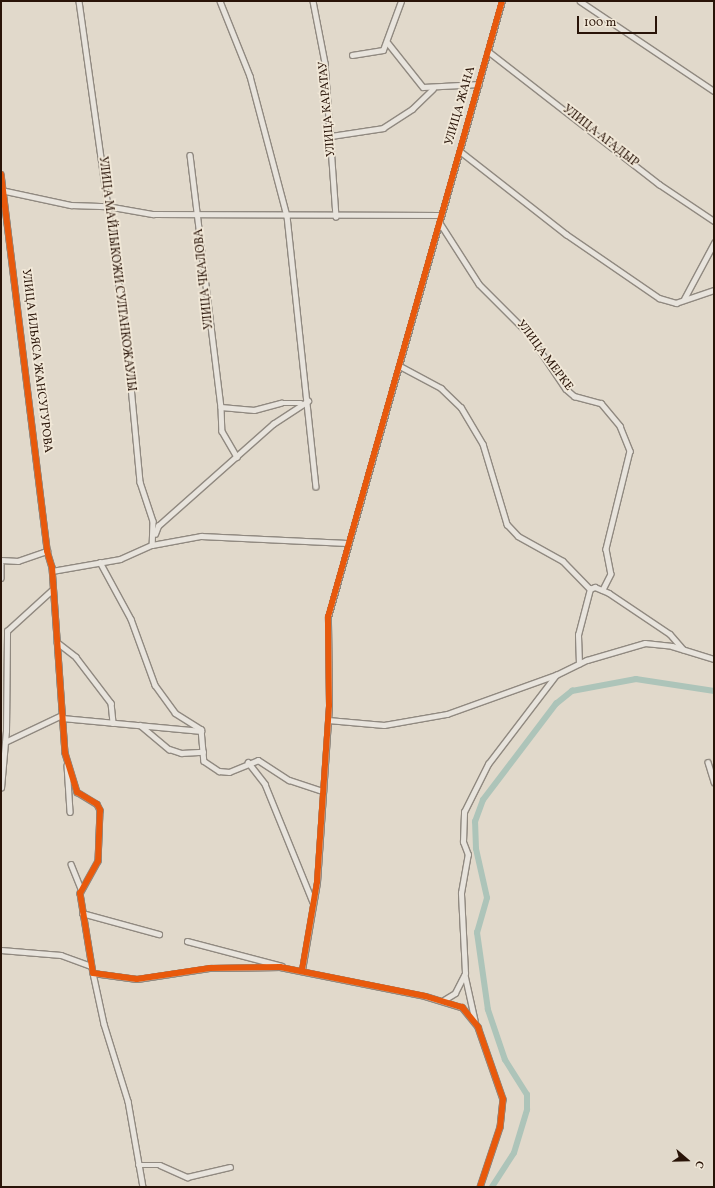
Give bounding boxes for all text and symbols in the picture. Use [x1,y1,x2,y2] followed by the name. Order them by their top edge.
[579,8,659,34] scale bar
[584,15,616,31] text: 100 m
[317,61,339,157] street label: УЛИЦА КАРАТАУ
[443,65,479,147] street label: УЛИЦА ЖАНА
[559,103,641,171] street label: УЛИЦА АГАДЫР
[94,156,138,392] street label: УЛИЦА МАЙЛЫКОЖИ СУЛТАНКОЖАУЛЫ
[193,228,217,330] street label: УЛИЦА ЧКАЛОВА
[18,268,54,454] street label: УЛИЦА ИЛЬЯСА ЖАНСУГУРОВА
[513,318,575,394] street label: УЛИЦА МЕРКЕ
[667,1140,707,1180] north arrow
[690,1158,707,1170] text: С

